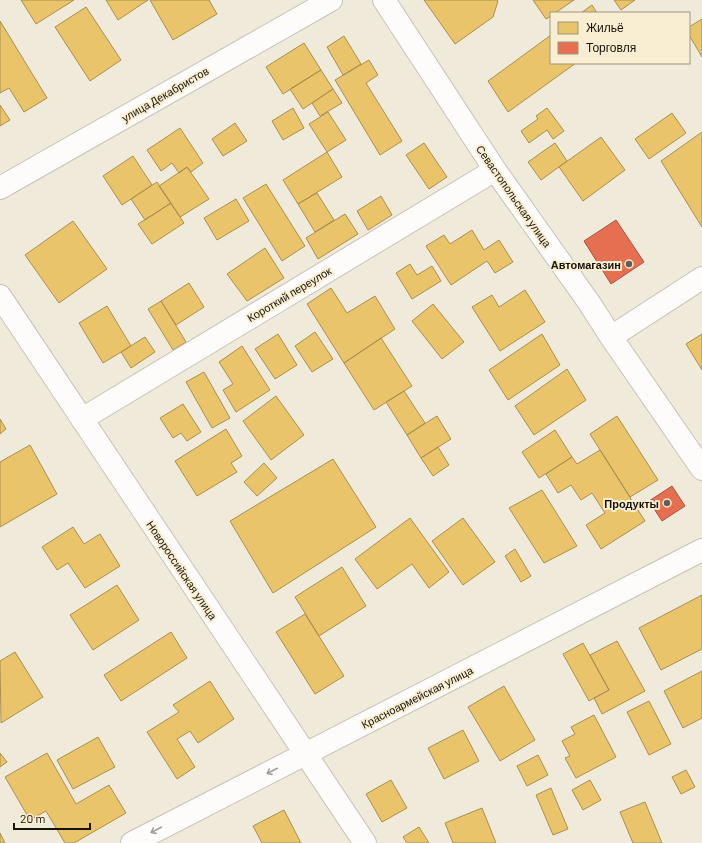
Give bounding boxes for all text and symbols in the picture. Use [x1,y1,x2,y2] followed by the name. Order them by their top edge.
[550,12,690,64] legend
[586,20,624,34] text: Жильё
[586,40,636,55] text: Торговля
[119,64,211,124] street label: улица Декабристов
[474,143,555,250] street label: Севастопольская улица
[551,258,621,271] place label: Автомагазин
[624,259,634,269] marker: Автомагазин
[245,264,334,324] street label: Короткий переулок
[604,497,659,510] place label: Продукты
[662,498,672,508] marker: Продукты
[144,518,220,623] street label: Новороссийская улица
[359,663,476,731] street label: Красноармейская улица
[266,768,278,775] one-way arrow
[14,805,90,831] scale bar
[20,811,46,825] text: 20 m
[151,827,163,835] one-way arrow

